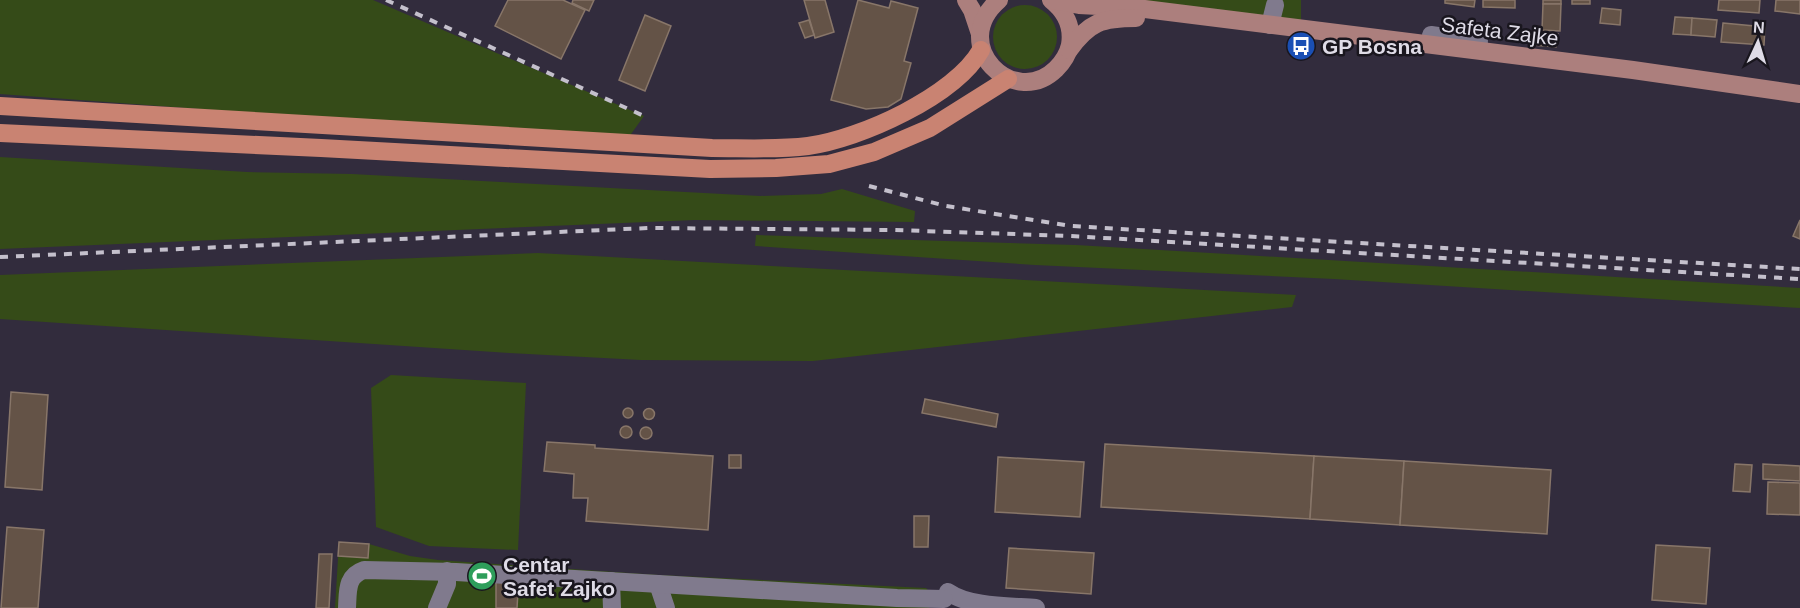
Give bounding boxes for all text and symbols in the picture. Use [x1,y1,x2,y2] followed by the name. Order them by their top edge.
[1440,12,1560,50] street label: Safeta Zajke
[1728,12,1788,72] north arrow
[1753,19,1765,36] text: N
[1285,30,1317,62] bus stop icon: GP Bosna
[1322,35,1422,58] place label: GP Bosna
[503,553,615,600] place label: Centar Safet Zajko
[466,560,498,592] sports icon: Centar Safet Zajko

